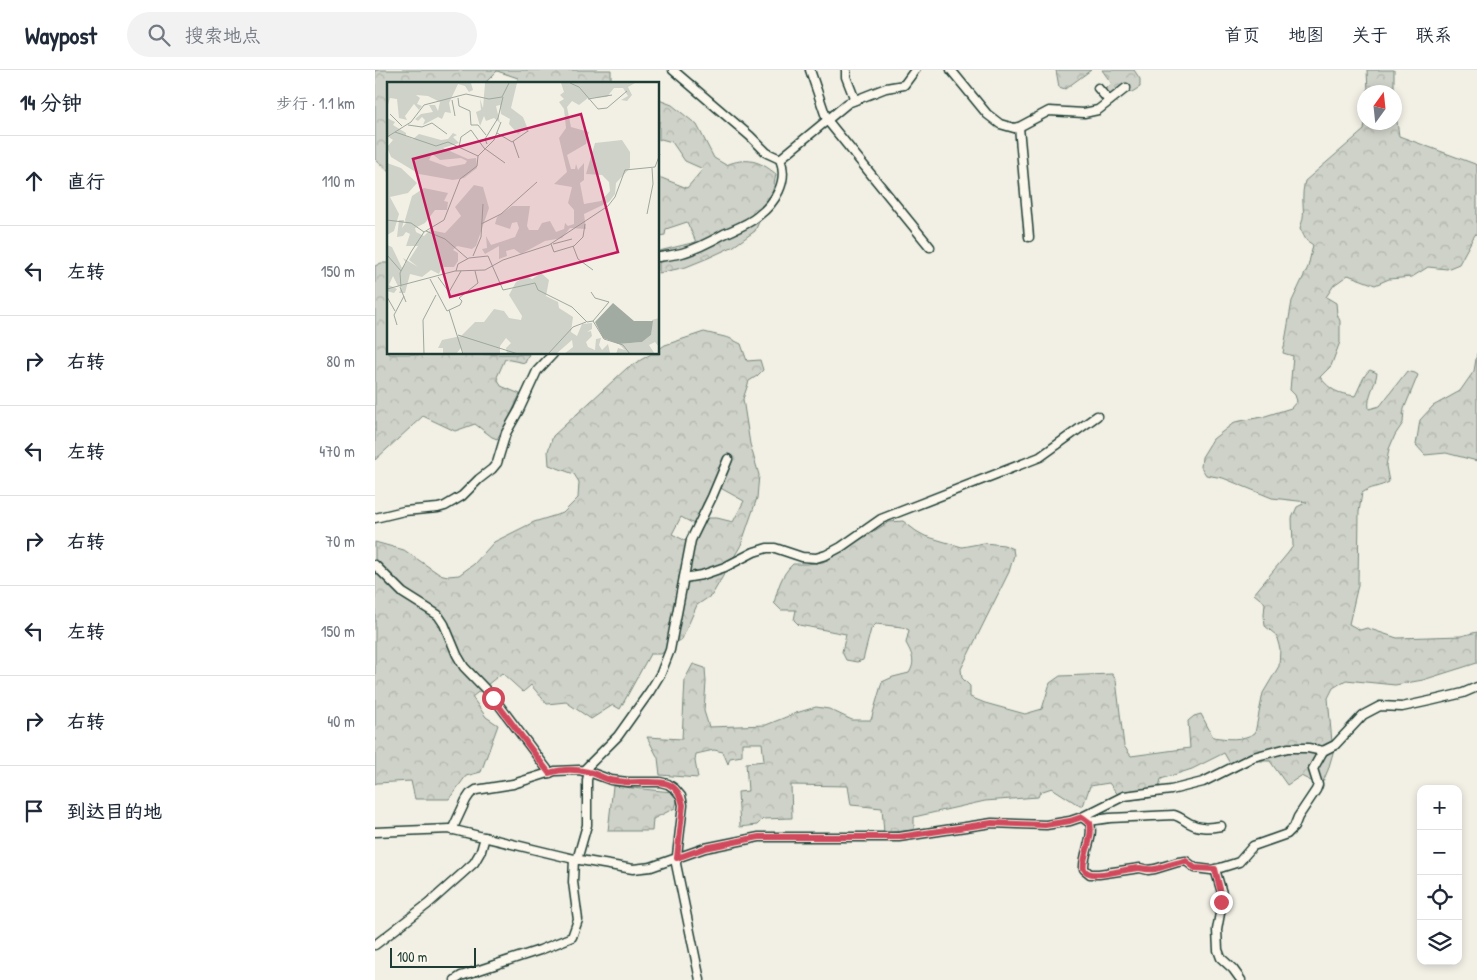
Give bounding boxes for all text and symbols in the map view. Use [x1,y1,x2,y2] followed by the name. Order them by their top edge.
[127,12,477,57] search box
[25,19,97,51] text: Waypost
[145,21,173,49] icon: search
[185,22,261,48] text: 搜索地点
[1224,22,1260,47] text: 首页
[1288,22,1324,47] text: 地图
[1352,22,1388,47] text: 关于
[1416,22,1452,47] text: 联系
[387,82,660,355] inset map
[1357,85,1402,130] north arrow
[20,88,82,117] text: 14 分钟
[276,92,355,114] text: 步行 · 1.1 km
[20,167,48,195] icon: ahead
[67,168,105,194] text: 直行
[322,170,355,192] text: 110 m
[20,257,48,285] icon: left
[67,258,105,284] text: 左转
[321,260,355,282] text: 150 m
[20,347,48,375] icon: right
[67,348,105,374] text: 右转
[326,350,355,372] text: 80 m
[20,437,48,465] icon: left
[67,438,105,464] text: 左转
[319,440,355,462] text: 470 m
[20,527,48,555] icon: right
[67,528,105,554] text: 右转
[325,530,355,552] text: 70 m
[20,617,48,645] icon: left
[67,618,105,644] text: 左转
[321,620,355,642] text: 150 m
[482,687,505,710] route start
[20,707,48,735] icon: right
[67,708,105,734] text: 右转
[327,710,355,732] text: 40 m
[1417,785,1462,965] map controls
[1417,785,1462,830] button: +
[20,797,48,825] icon: arrive
[67,798,162,824] text: 到达目的地
[1417,830,1462,875] button: −
[1417,875,1462,920] button: locate
[1210,891,1233,914] route end
[1417,920,1462,965] button: layers
[390,945,476,968] scale bar
[397,947,427,966] text: 100 m

